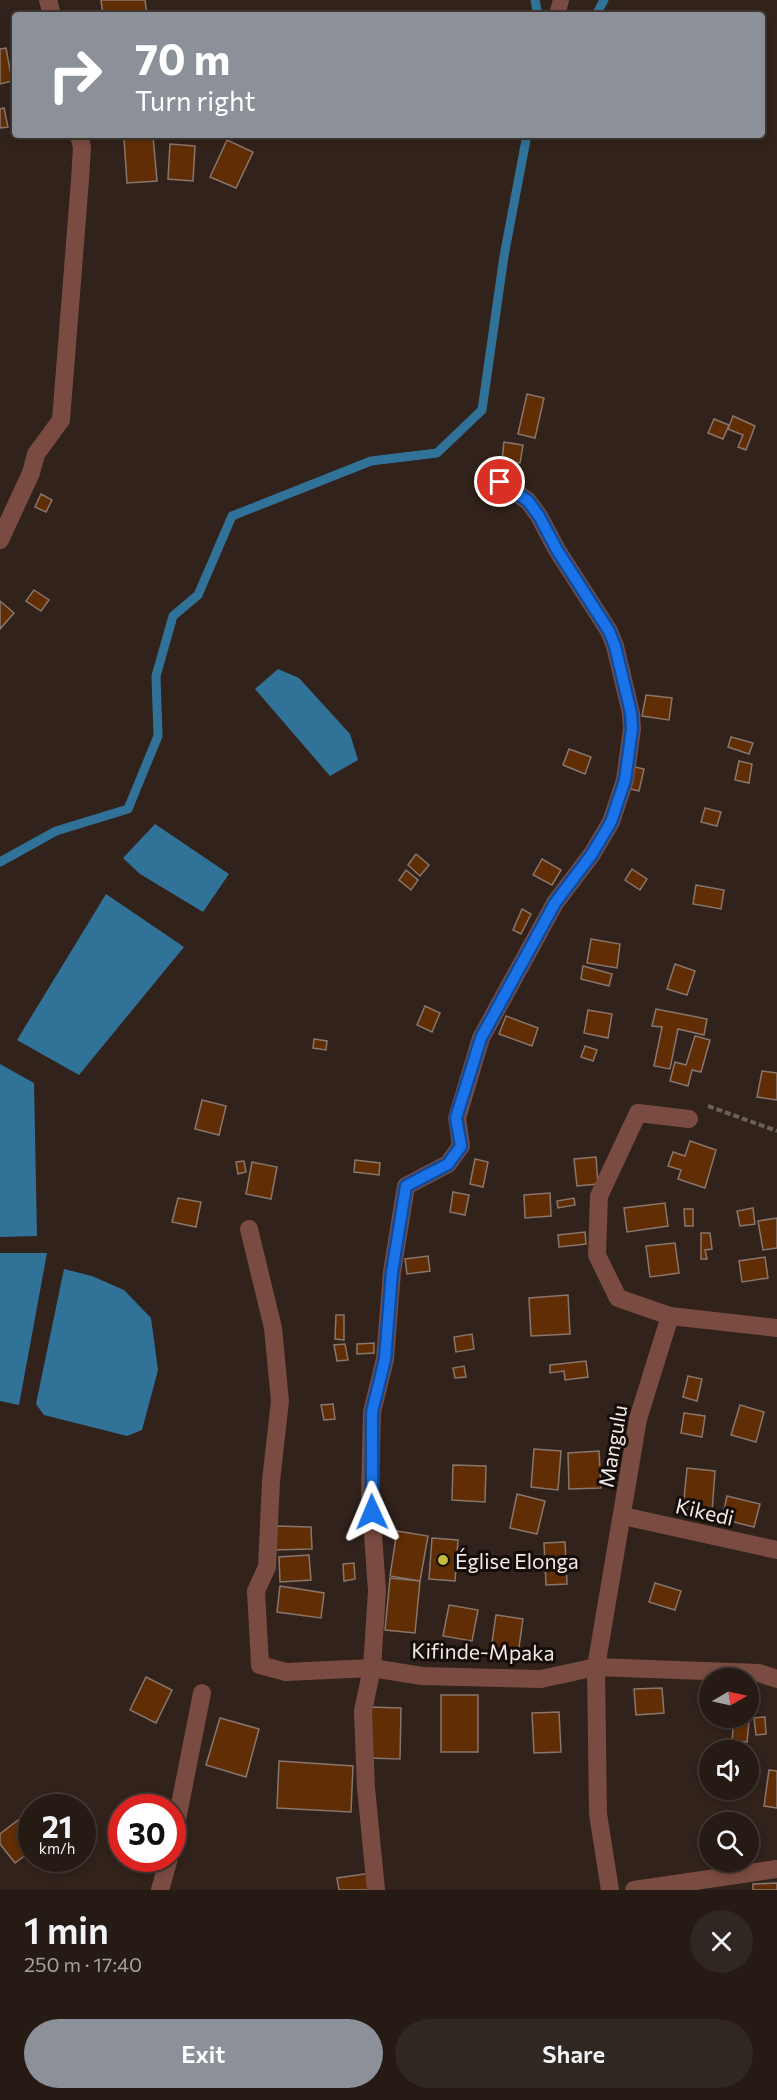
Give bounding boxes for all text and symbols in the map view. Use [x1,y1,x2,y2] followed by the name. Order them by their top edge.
[135,32,230,84] text: 70 m
[36,36,114,114] icon: right
[135,84,255,117] text: Turn right
[474,456,525,507] pin
[483,465,516,498] icon: arrive
[592,1403,632,1489] street label: Mangulu
[340,1480,404,1544] position arrow
[673,1492,737,1530] street label: Kikedi
[455,1548,579,1573] place label: Église Elonga
[436,1553,450,1567] marker: Église Elonga
[411,1637,555,1665] street label: Kifinde-Mpaka
[699,1668,759,1728] north arrow
[699,1668,759,1872] map controls
[699,1740,759,1800] button: sound
[108,1794,186,1872] speed limit sign: 30
[42,1807,72,1844] text: 21
[699,1812,759,1872] button: search
[39,1839,75,1857] text: km/h
[24,1907,109,1951] text: 1 min
[690,1910,753,1973] button: close
[24,1952,142,1976] text: 250 m · 17:40
[24,2019,383,2088] button: Exit
[395,2019,753,2088] button: Share

